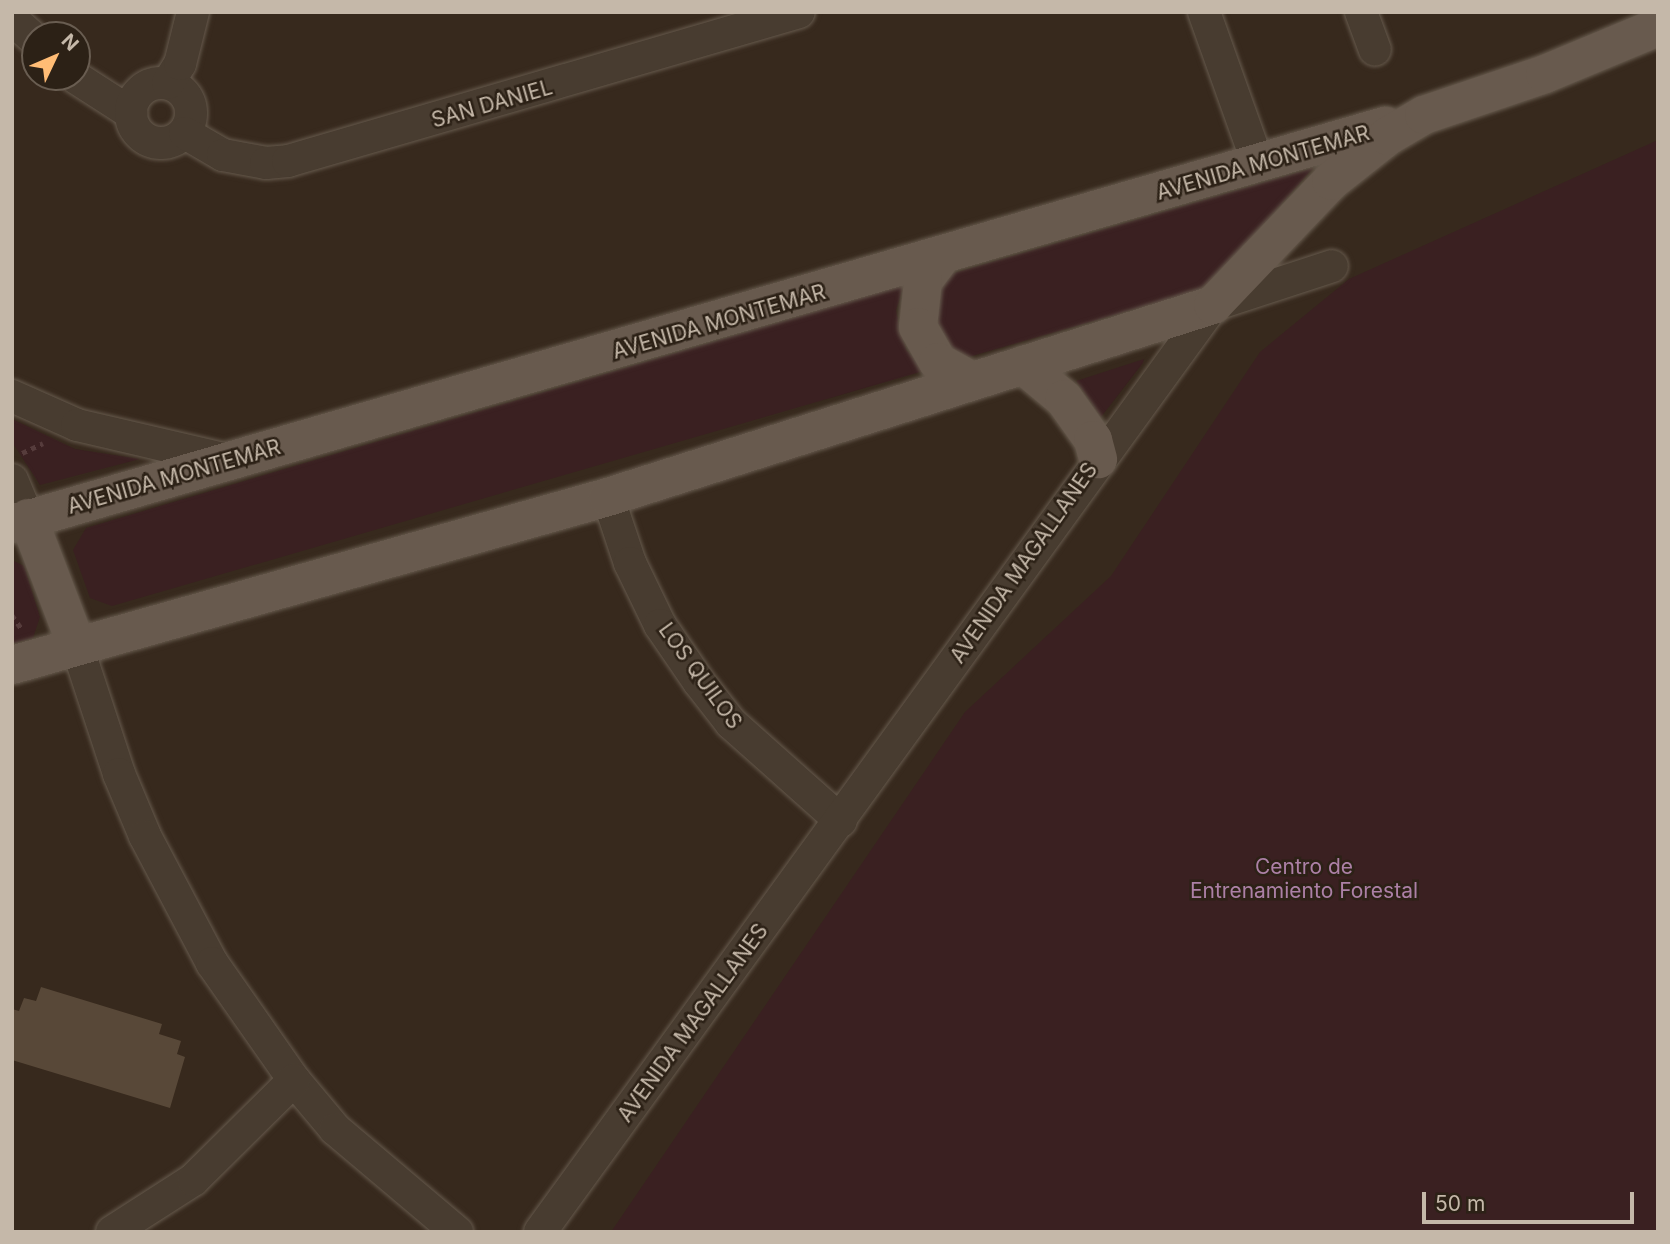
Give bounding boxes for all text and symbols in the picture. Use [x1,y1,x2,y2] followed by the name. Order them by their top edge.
[21,21,91,91] north arrow
[57,29,83,56] text: N
[429,75,555,133] street label: SAN DANIEL
[1154,121,1372,205] street label: AVENIDA MONTEMAR
[610,280,828,364] street label: AVENIDA MONTEMAR
[65,435,283,519] street label: AVENIDA MONTEMAR
[945,458,1103,668] street label: AVENIDA MAGALLANES
[653,618,747,734] street label: LOS QUILOS
[1190,854,1418,904] park label: Centro de Entrenamiento Forestal
[613,919,773,1127] street label: AVENIDA MAGALLANES
[1425,1178,1637,1222] scale bar
[1435,1191,1485,1216] text: 50 m

